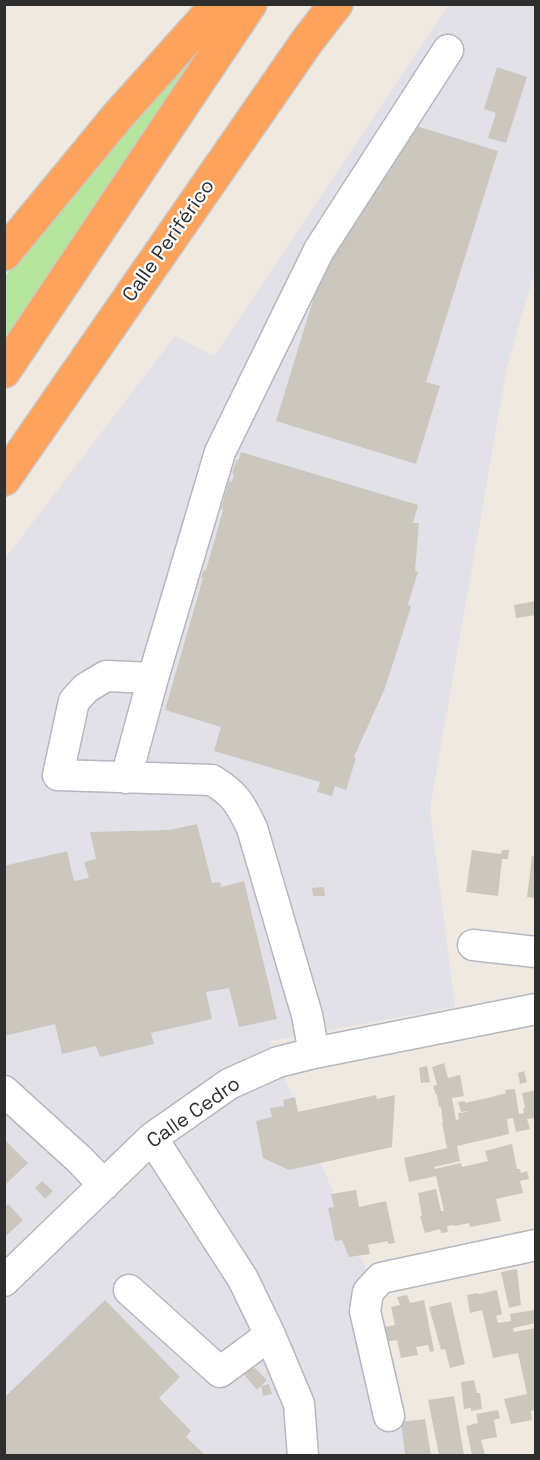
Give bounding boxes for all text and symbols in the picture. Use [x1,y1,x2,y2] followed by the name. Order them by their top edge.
[118,175,220,307] street label: Calle Periférico
[143,1072,245,1154] street label: Calle Cedro

